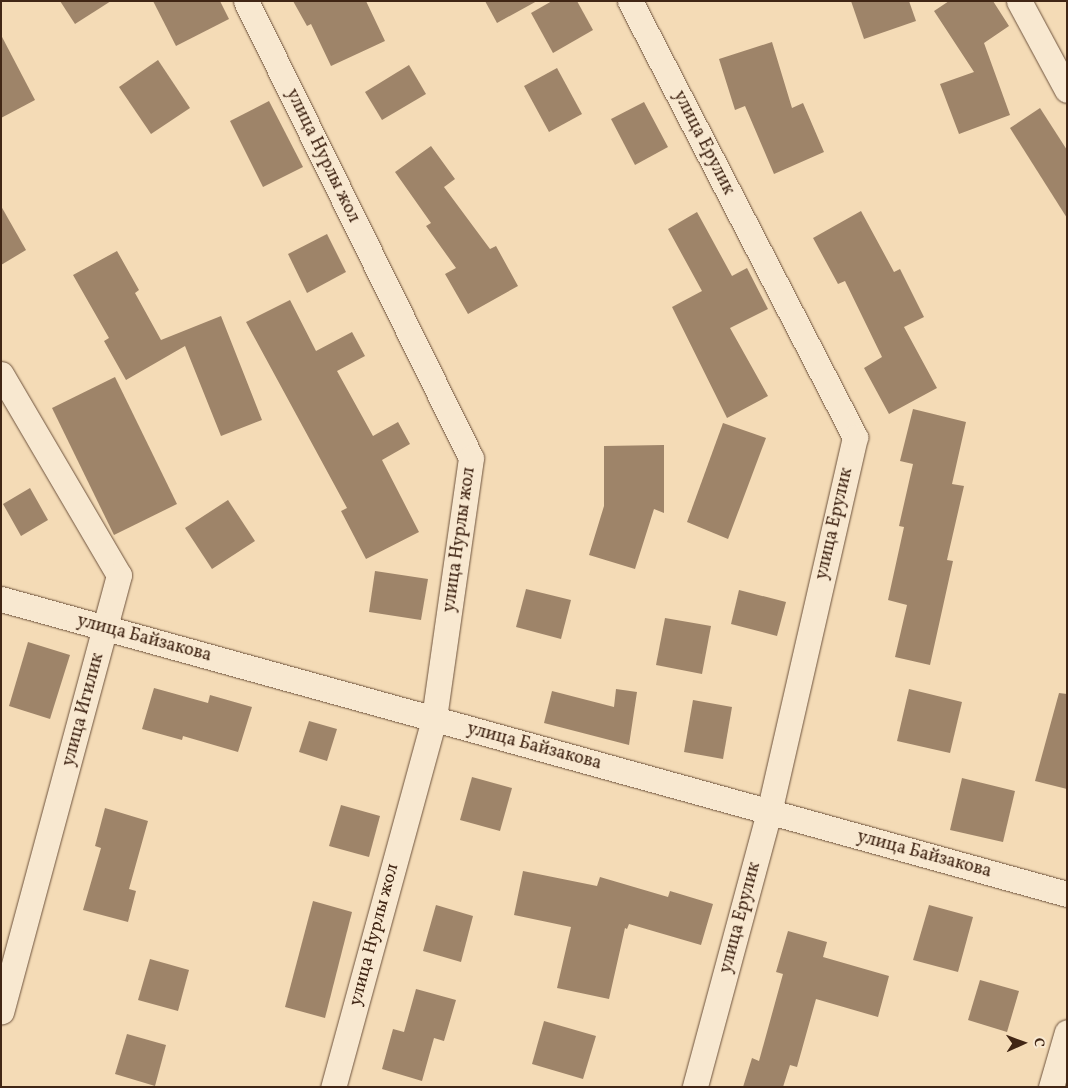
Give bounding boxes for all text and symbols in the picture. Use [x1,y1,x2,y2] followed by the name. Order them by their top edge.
[280,85,364,227] street label: улица Нурлы жол
[667,87,739,199] street label: улица Ерулик
[439,466,481,614] street label: улица Нурлы жол
[812,466,858,582] street label: улица Ерулик
[74,611,214,667] street label: улица Байзакова
[58,651,110,769] street label: улица Игилик
[464,719,604,775] street label: улица Байзакова
[854,827,994,883] street label: улица Байзакова
[716,860,766,976] street label: улица Ерулик
[346,862,404,1008] street label: улица Нурлы жол
[998,1018,1048,1068] north arrow
[1029,1038,1048,1047] text: С

